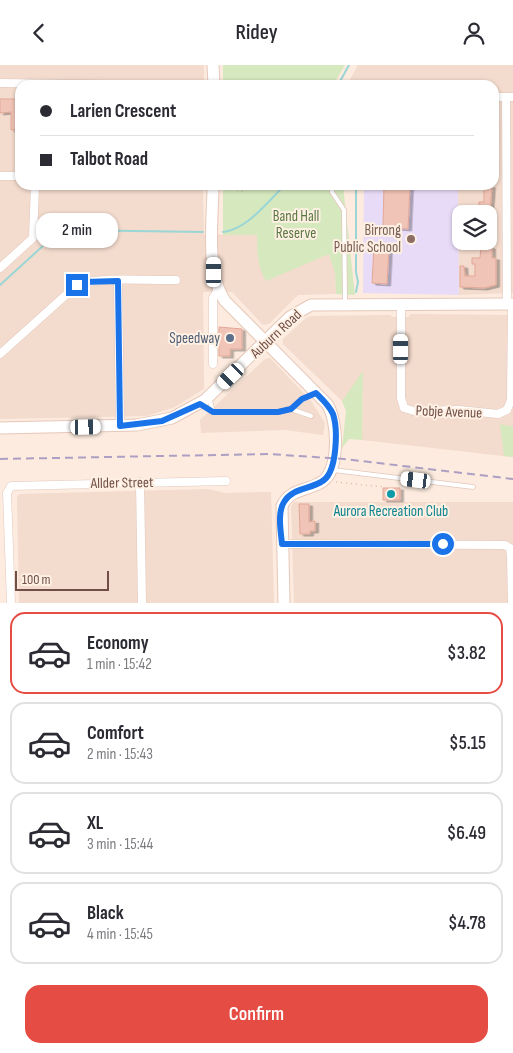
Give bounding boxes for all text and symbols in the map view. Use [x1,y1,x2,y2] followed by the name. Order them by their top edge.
[25,19,53,47] icon: back
[235,19,278,46] text: Ridey
[460,19,488,47] icon: person
[70,100,176,123] text: Larien Crescent
[70,148,148,171] text: Talbot Road
[452,205,497,250] map controls
[452,205,497,250] button: layers
[273,207,319,243] park label: Band Hall Reserve
[36,213,118,247] callout: 2 min
[62,221,92,240] text: 2 min
[334,221,401,257] place label: Birrong Public School
[405,233,417,245] marker: Birrong Public School
[206,257,221,287] car
[66,274,88,296] route end
[246,305,306,363] street label: Auburn Road
[169,329,220,348] place label: Speedway
[224,332,236,344] marker: Speedway
[393,334,408,364] car
[214,360,247,392] car
[415,401,483,423] street label: Pobje Avenue
[70,419,101,435] car
[400,471,431,489] car
[89,473,154,493] street label: Allder Street
[385,488,397,500] marker: Aurora Recreation Club
[333,502,448,521] place label: Aurora Recreation Club
[432,533,454,555] route start
[15,568,109,591] scale bar
[22,571,51,588] text: 100 m
[27,631,72,676] icon: car
[87,632,149,655] text: Economy
[447,642,486,665] text: $3.82
[87,655,152,674] text: 1 min · 15:42
[27,721,72,766] icon: car
[87,722,144,745] text: Comfort
[449,732,486,755] text: $5.15
[87,745,153,764] text: 2 min · 15:43
[27,811,72,856] icon: car
[87,812,103,835] text: XL
[447,822,486,845] text: $6.49
[87,835,153,854] text: 3 min · 15:44
[27,901,72,946] icon: car
[87,902,124,925] text: Black
[448,912,486,935] text: $4.78
[87,925,153,944] text: 4 min · 15:45
[25,985,488,1043] button: Confirm

